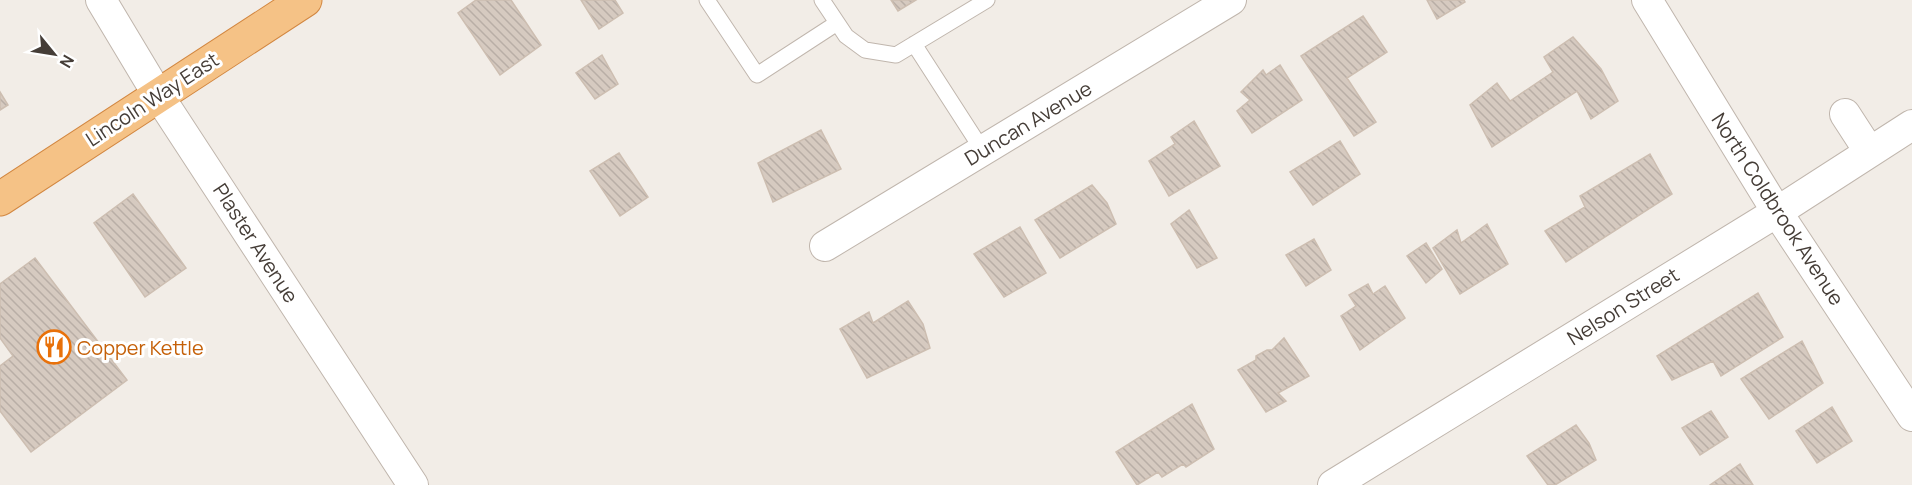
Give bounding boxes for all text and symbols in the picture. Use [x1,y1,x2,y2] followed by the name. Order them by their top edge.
[24,24,84,84] north arrow
[80,46,224,152] street label: Lincoln Way East
[55,51,79,72] text: N
[960,74,1096,172] street label: Duncan Avenue
[1706,108,1850,310] street label: North Coldbrook Avenue
[207,178,305,308] street label: Plaster Avenue
[1562,261,1684,351] street label: Nelson Street
[36,329,72,365] restaurant icon: Copper Kettle
[77,334,204,361] place label: Copper Kettle

